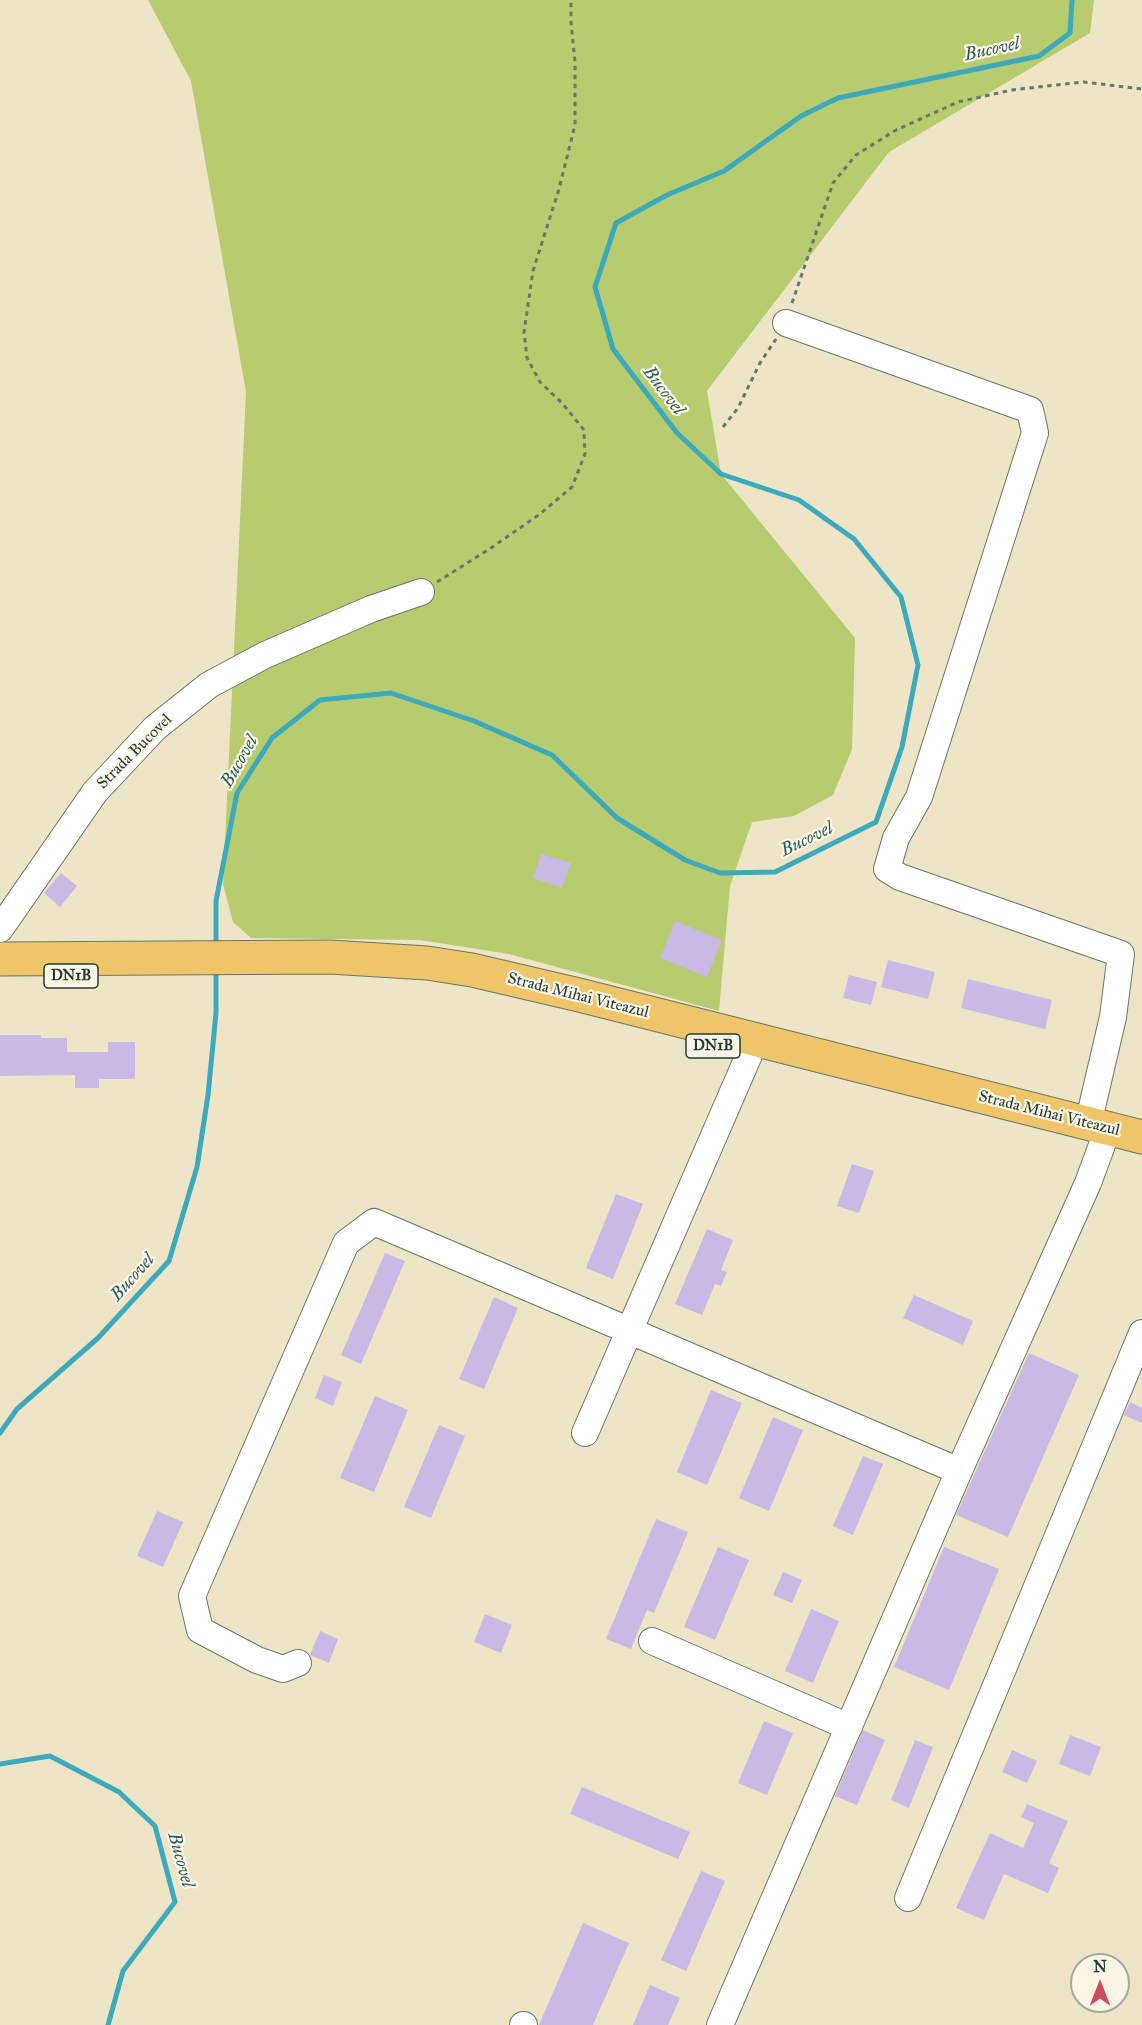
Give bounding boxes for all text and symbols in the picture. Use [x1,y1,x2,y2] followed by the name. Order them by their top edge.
[963,34,1021,66] water label: Bucovel
[638,362,688,420] water label: Bucovel
[93,710,177,794] street label: Strada Bucovel
[217,732,263,792] water label: Bucovel
[777,818,837,862] water label: Bucovel
[44,964,98,988] road number: DN1B
[505,969,651,1023] street label: Strada Mihai Viteazul
[686,1034,740,1058] road number: DN1B
[976,1087,1122,1141] street label: Strada Mihai Viteazul
[106,1250,160,1306] water label: Bucovel
[162,1830,198,1890] water label: Bucovel
[1070,1953,1130,2013] north arrow
[1093,1957,1107,1976] text: N

